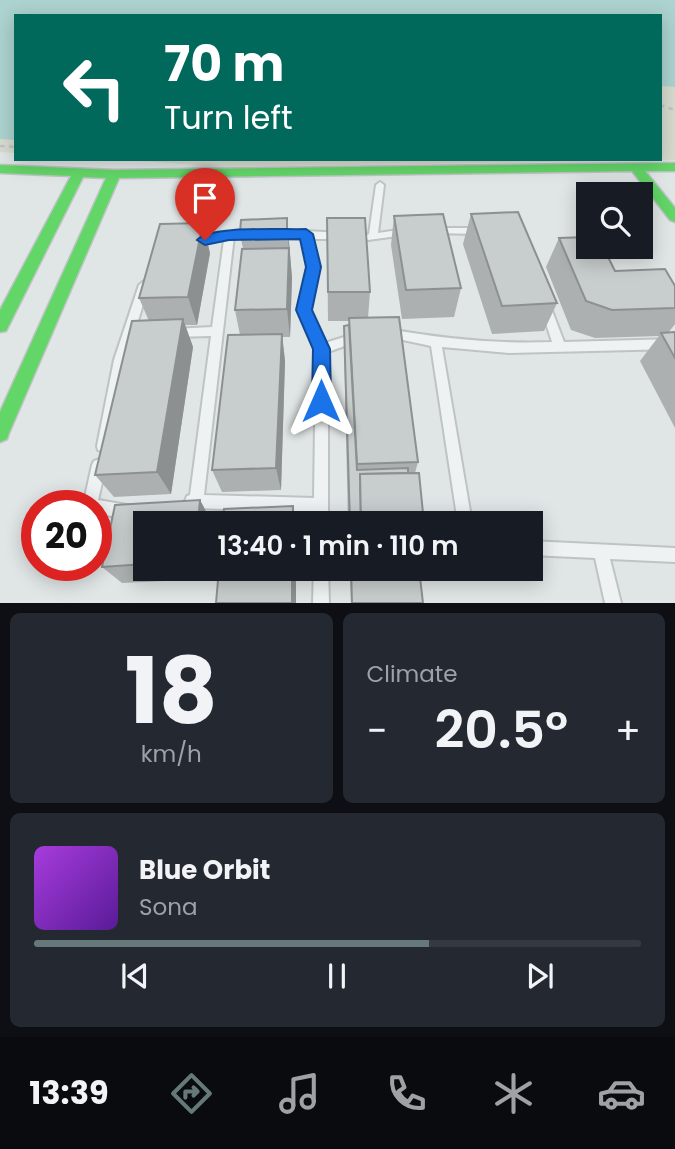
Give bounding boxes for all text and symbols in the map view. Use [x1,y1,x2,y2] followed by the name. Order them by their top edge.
[164,30,284,98] text: 70 m
[49,42,140,133] icon: left
[164,95,293,140] text: Turn left
[175,168,235,240] pin
[186,179,224,217] icon: arrive
[576,182,653,259] map controls
[576,182,653,259] button: search
[284,364,358,438] position arrow
[21,490,112,581] speed limit sign: 20
[218,528,458,564] text: 13:40 · 1 min · 110 m
[125,627,218,755] text: 18
[367,658,457,690] text: Climate
[434,693,568,766] text: 20.5°
[367,704,387,757] text: −
[615,704,641,757] text: +
[141,738,202,770] text: km/h
[139,852,270,888] text: Blue Orbit
[139,891,198,923] text: Sona
[116,957,154,995] icon: previous
[318,957,356,995] icon: pause
[521,957,559,995] icon: next
[167,1069,216,1118] icon: directions
[275,1069,324,1118] icon: music
[382,1069,431,1118] icon: phone
[489,1069,538,1118] icon: climate
[597,1069,646,1118] icon: car
[29,1070,109,1115] text: 13:39

